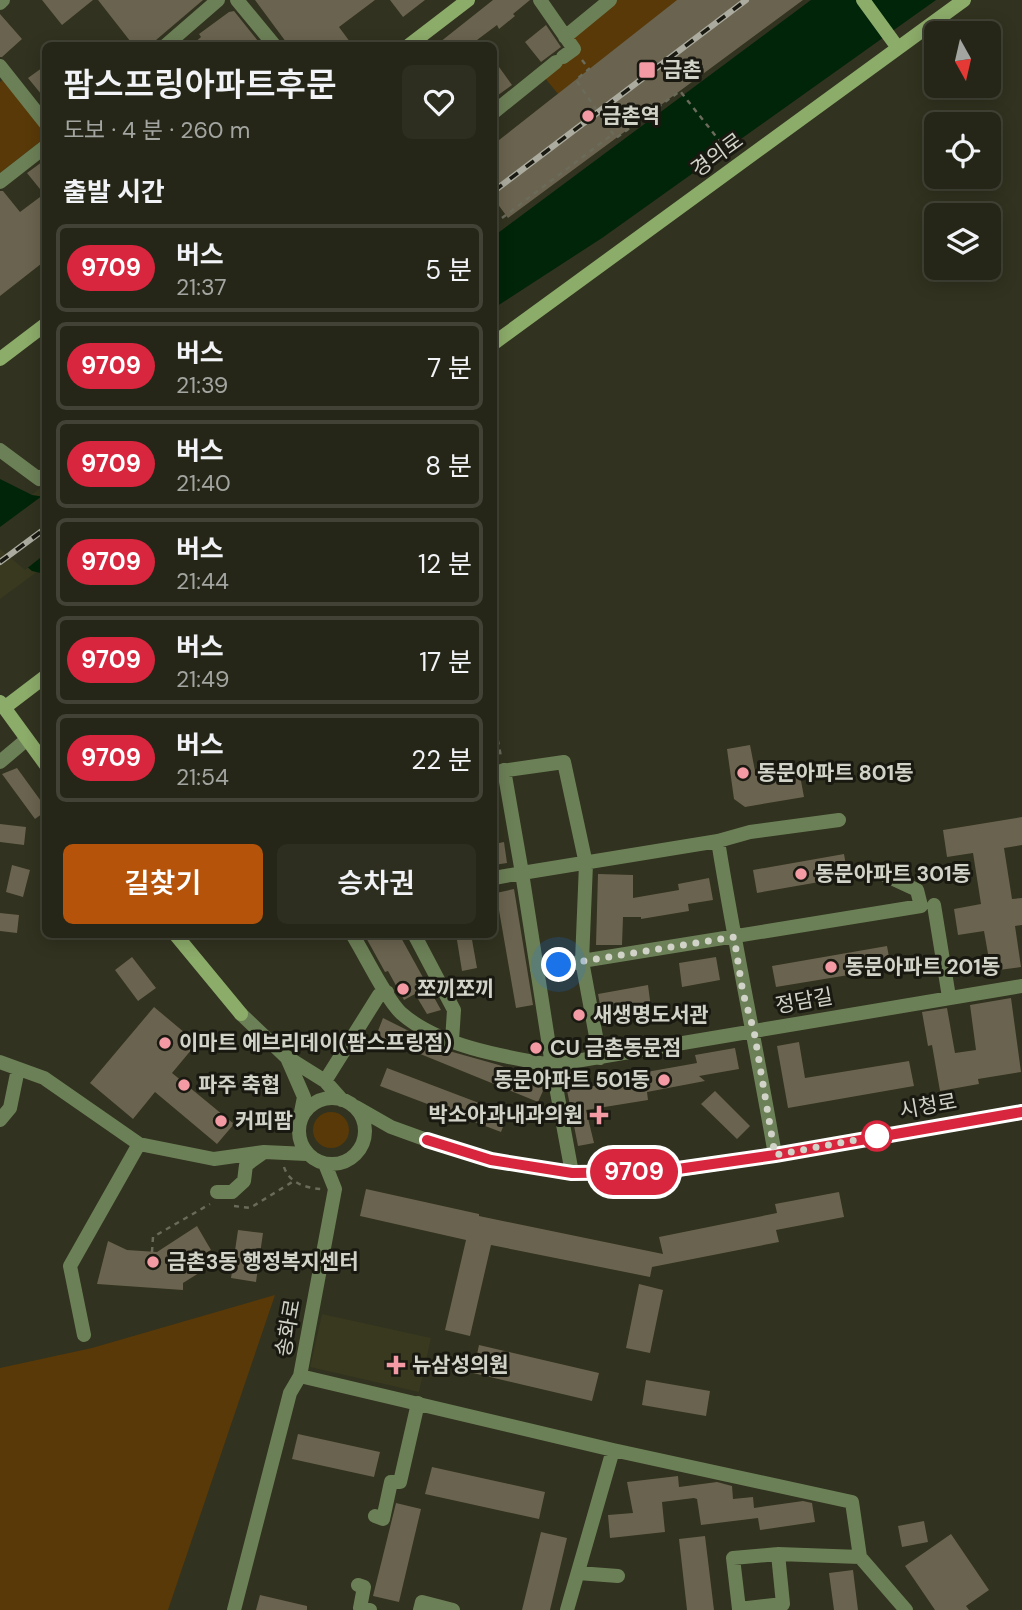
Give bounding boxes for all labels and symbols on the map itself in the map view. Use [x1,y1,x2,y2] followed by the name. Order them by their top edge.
[924,21,1001,98] north arrow
[663,56,702,84] place label: 금촌
[637,60,657,80] marker: 금촌
[602,102,660,130] place label: 금촌역
[580,108,596,124] marker: 금촌역
[685,127,749,183] street label: 경의로
[757,759,914,787] place label: 동문아파트 801동
[735,765,751,781] marker: 동문아파트 801동
[815,860,971,888] place label: 동문아파트 301동
[793,866,809,882] marker: 동문아파트 301동
[541,947,576,982] your location
[845,953,1000,981] place label: 동문아파트 201동
[823,959,839,975] marker: 동문아파트 201동
[417,975,494,1003] place label: 쪼끼쪼끼
[395,981,411,997] marker: 쪼끼쪼끼
[773,982,835,1020] street label: 정담길
[593,1001,709,1029] place label: 새생명도서관
[571,1007,587,1023] marker: 새생명도서관
[179,1029,452,1057] place label: 이마트 에브리데이(팜스프링점)
[550,1034,681,1062] place label: CU 금촌동문점
[157,1035,173,1051] marker: 이마트 에브리데이(팜스프링점)
[528,1040,544,1056] marker: CU 금촌동문점
[494,1066,650,1094] place label: 동문아파트 501동
[198,1071,280,1099] place label: 파주 축협
[656,1072,672,1088] marker: 동문아파트 501동
[176,1077,192,1093] marker: 파주 축협
[897,1087,959,1125] street label: 시청로
[428,1101,583,1129] place label: 박소아과내과의원
[589,1105,609,1125] marker: 박소아과내과의원
[235,1107,293,1135] place label: 커피팜
[213,1113,229,1129] marker: 커피팜
[862,1121,892,1151] unlabelled marker
[585,1149,683,1195] line badge: 9709
[167,1248,358,1276] place label: 금촌3동 행정복지센터
[145,1254,161,1270] marker: 금촌3동 행정복지센터
[269,1297,307,1359] street label: 송화로
[412,1351,509,1379] place label: 뉴삼성의원
[386,1355,406,1375] marker: 뉴삼성의원

